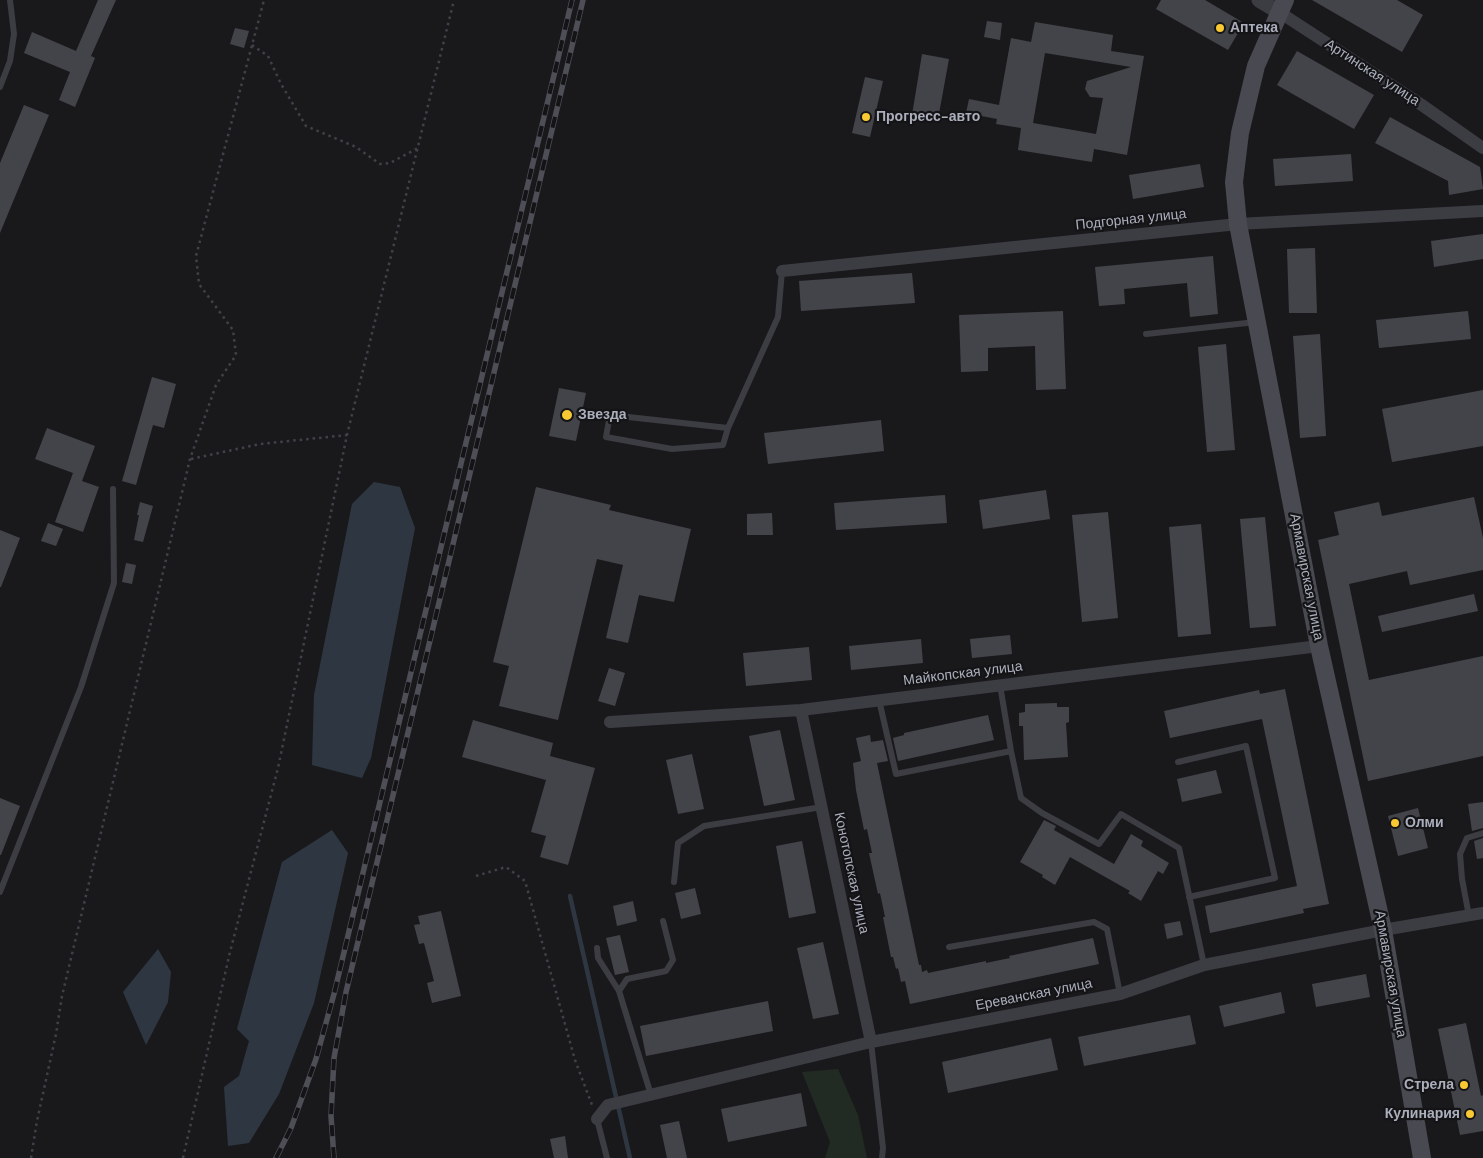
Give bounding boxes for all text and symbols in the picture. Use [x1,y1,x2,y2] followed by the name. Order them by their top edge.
[1230,20,1278,36] place label: Аптека
[1214,22,1226,34] marker: Аптека
[1321,36,1423,110] street label: Артинская улица
[876,109,980,125] place label: Прогресс-авто
[860,111,872,123] marker: Прогресс-авто
[1075,206,1187,234] street label: Подгорная улица
[578,407,627,423] place label: Звезда
[560,408,574,422] marker: Звезда
[1285,512,1327,642] street label: Армавирская улица
[902,658,1024,690] street label: Майкопская улица
[830,811,872,935] street label: Конотопская улица
[1405,815,1444,831] place label: Олми
[1389,817,1401,829] marker: Олми
[1371,909,1409,1039] street label: Армавирская улица
[974,975,1094,1015] street label: Ереванская улица
[1404,1077,1454,1093] place label: Стрела
[1458,1079,1470,1091] marker: Стрела
[1385,1106,1460,1122] place label: Кулинария
[1464,1108,1476,1120] marker: Кулинария

